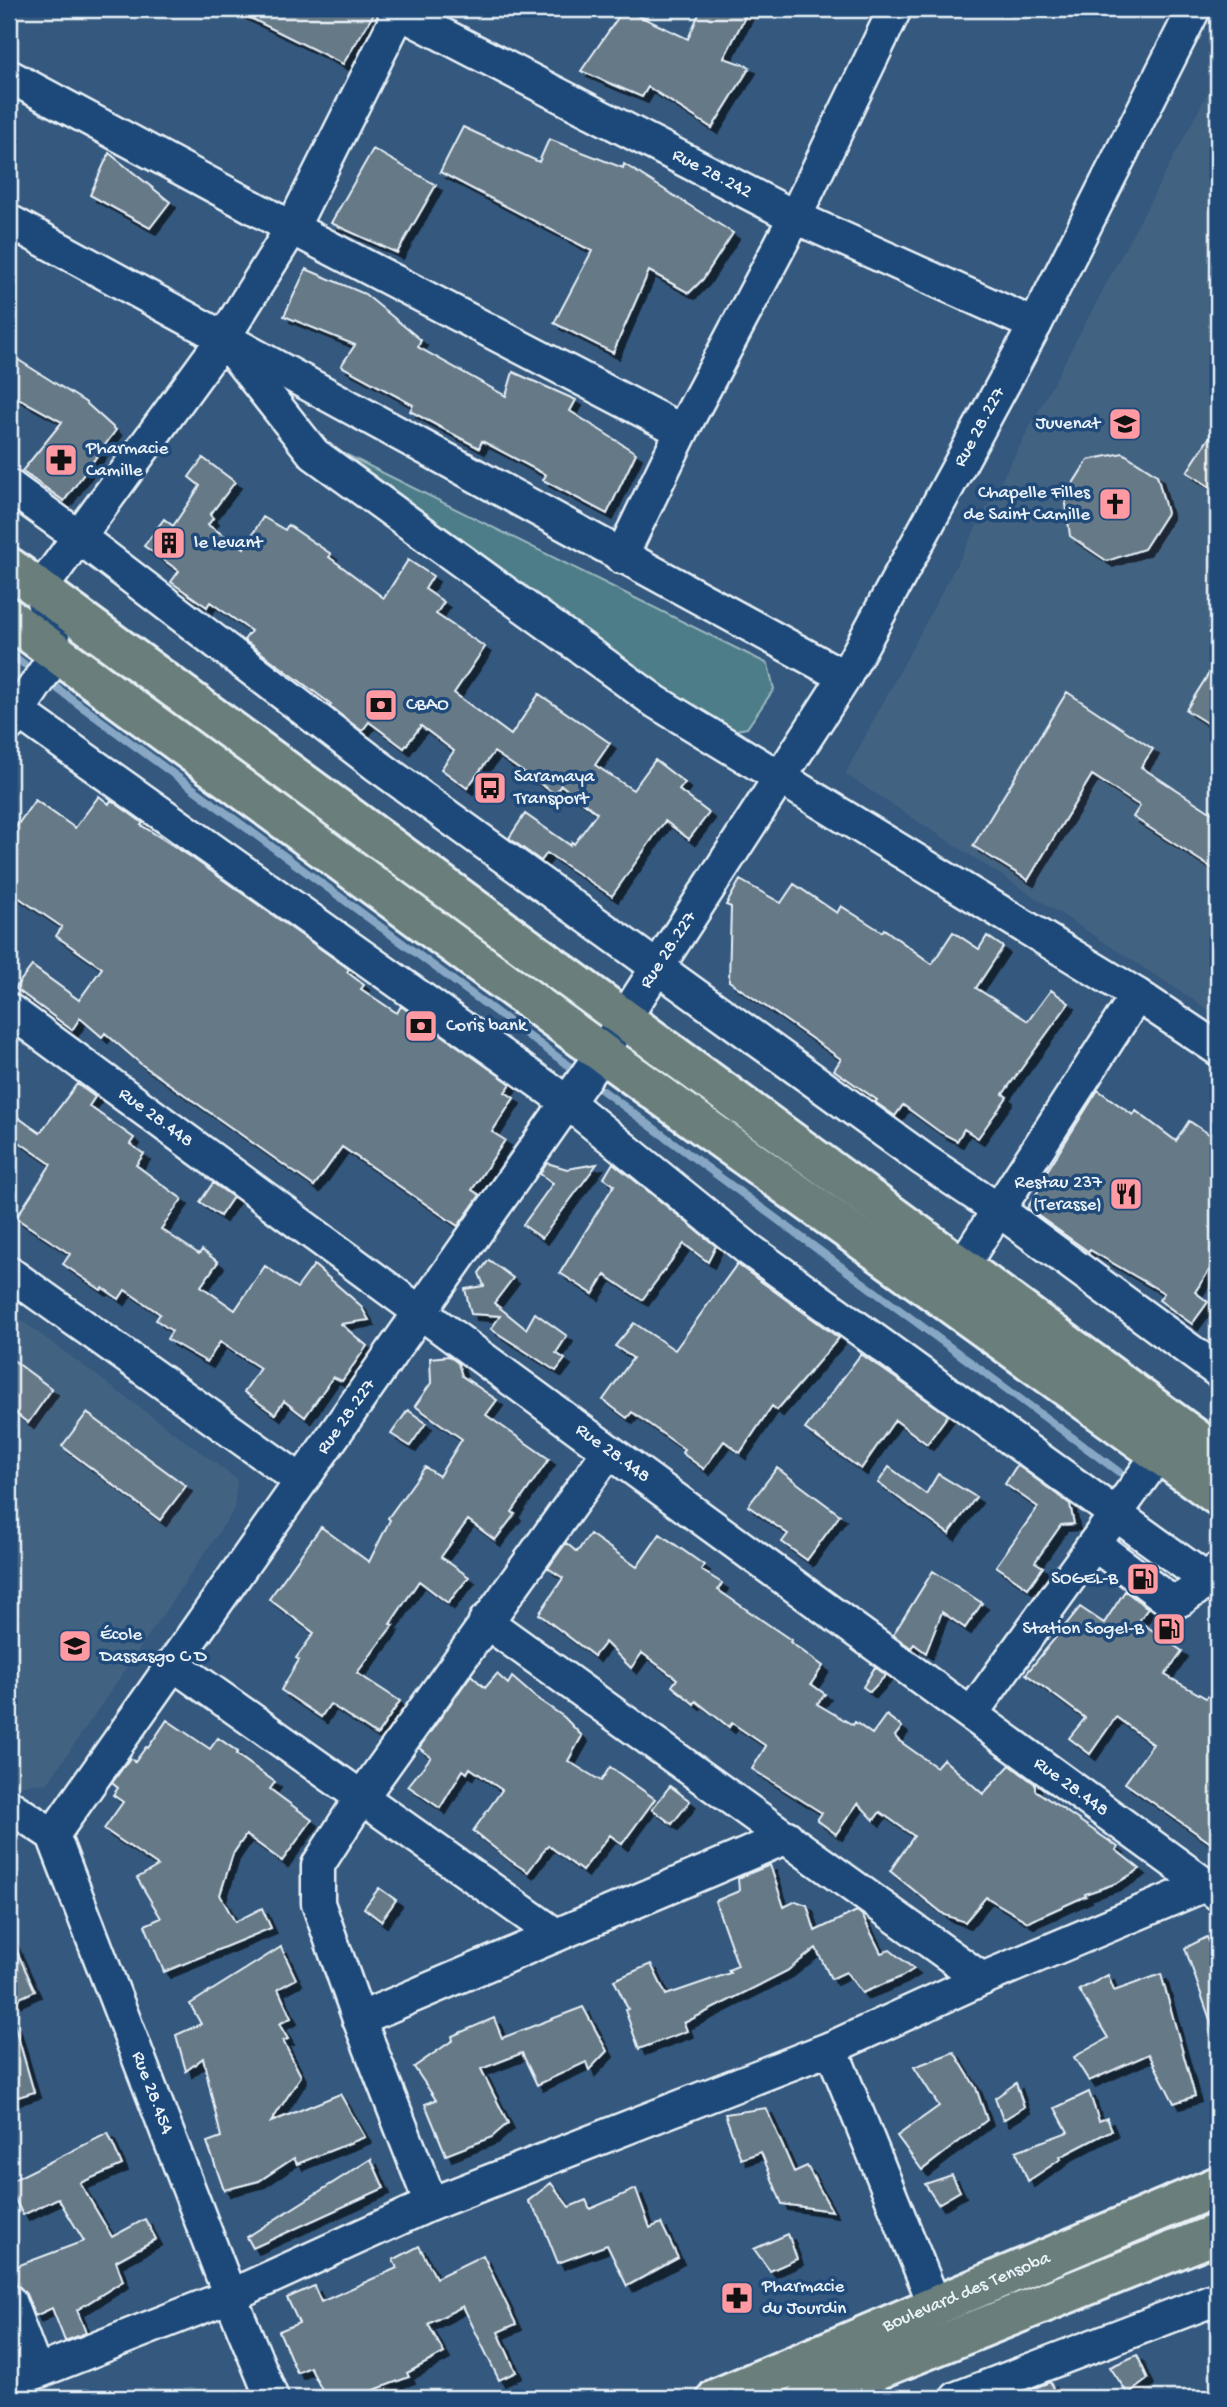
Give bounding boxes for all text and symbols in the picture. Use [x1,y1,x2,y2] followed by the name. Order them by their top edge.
[668,144,756,204] street label: Rue 28.242
[949,382,1011,471] street label: Rue 28.227
[1106,405,1144,443] school or university icon: Juvenat
[1036,413,1102,436] place label: Juvenat
[85,438,169,483] place label: Pharmacie Camille
[42,441,80,479] pharmacy icon: Pharmacie Camille
[963,482,1091,527] place label: Chapelle Filles de Saint Camille
[1096,485,1134,523] church icon: Chapelle Filles de Saint Camille
[150,524,188,562] building icon: le levant
[194,532,264,555] place label: le levant
[362,686,400,724] bank icon: CBAO
[406,694,449,717] place label: CBAO
[513,766,596,811] place label: Saramaya Transport
[471,769,509,807] bus stop icon: Saramaya Transport
[635,906,703,993] street label: Rue 28.227
[402,1007,440,1045] bank icon: Coris bank
[446,1015,528,1038] place label: Coris bank
[114,1083,198,1153] street label: Rue 28.448
[1014,1172,1103,1217] place label: Restau 237 (Terasse)
[1107,1175,1145,1213] restaurant icon: Restau 237 (Terasse)
[312,1373,382,1459] street label: Rue 28.227
[571,1418,655,1489] street label: Rue 28.448
[1124,1560,1162,1598] fuel station icon: SOGEL-B
[1051,1568,1119,1591] place label: SOGEL-B
[1150,1610,1188,1648] fuel station icon: Station Sogel-B
[1022,1618,1145,1641] place label: Station Sogel-B
[98,1624,207,1669] place label: École Dassasgo C D
[56,1627,94,1665] school or university icon: École Dassasgo C D
[1029,1752,1113,1822] street label: Rue 28.448
[126,2048,178,2138] street label: Rue 28.454
[878,2246,1055,2338] street label: Boulevard des Tensoba
[761,2276,846,2321] place label: Pharmacie du Jourdin
[718,2279,756,2317] pharmacy icon: Pharmacie du Jourdin

